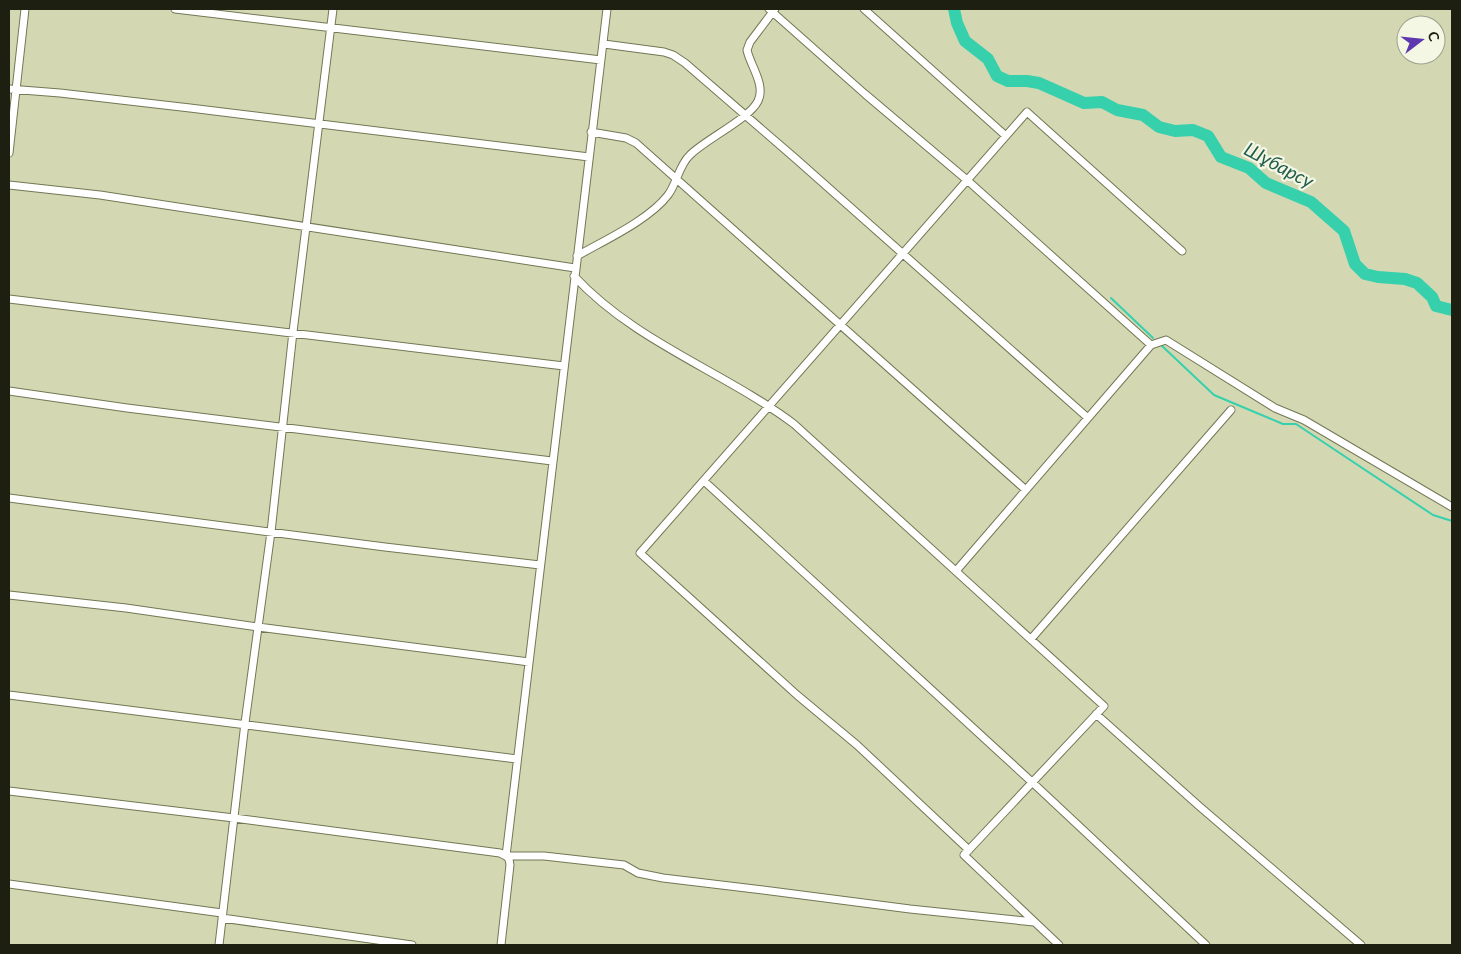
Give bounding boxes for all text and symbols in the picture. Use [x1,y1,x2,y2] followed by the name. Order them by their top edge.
[1396,15,1446,65] north arrow
[1425,29,1444,44] text: С
[1241,137,1319,193] water label: Шұбарсу

